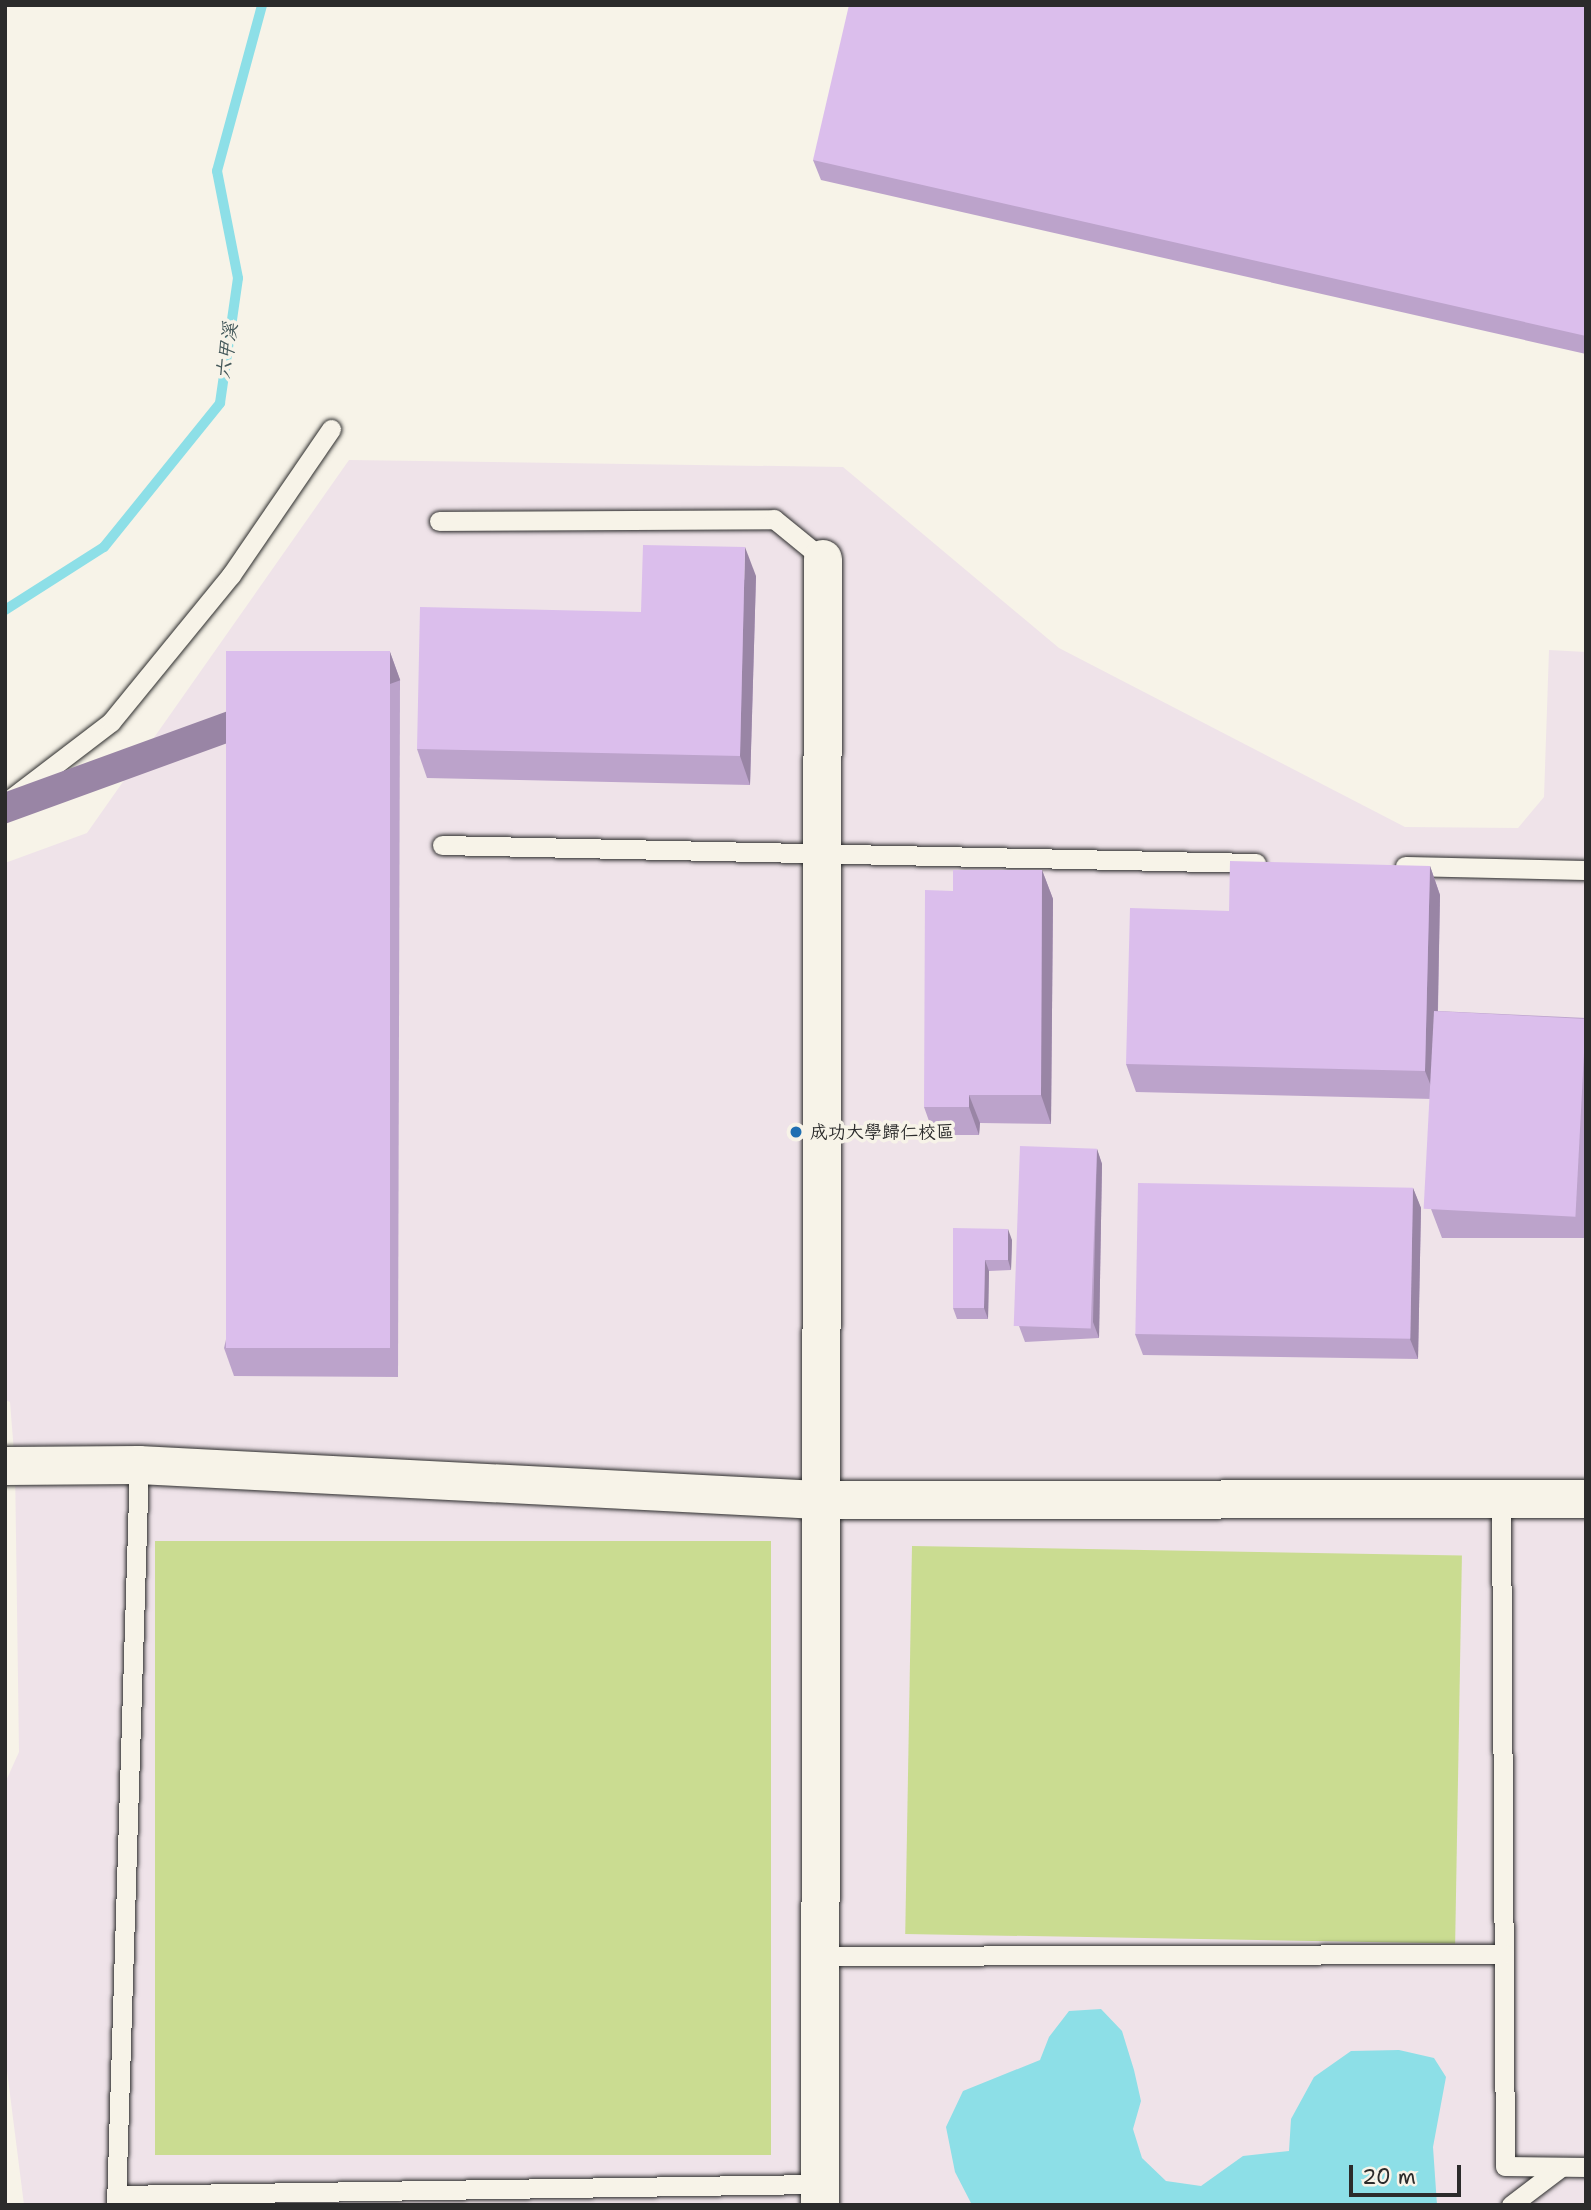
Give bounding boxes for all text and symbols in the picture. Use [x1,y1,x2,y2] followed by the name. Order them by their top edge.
[212,321,242,381] water label: 六甲溪
[810,1121,954,1143] place label: 成功大學歸仁校區
[788,1124,804,1140] marker: 成功大學歸仁校區
[1353,2150,1465,2194] scale bar
[1362,2163,1416,2191] text: 20 m

